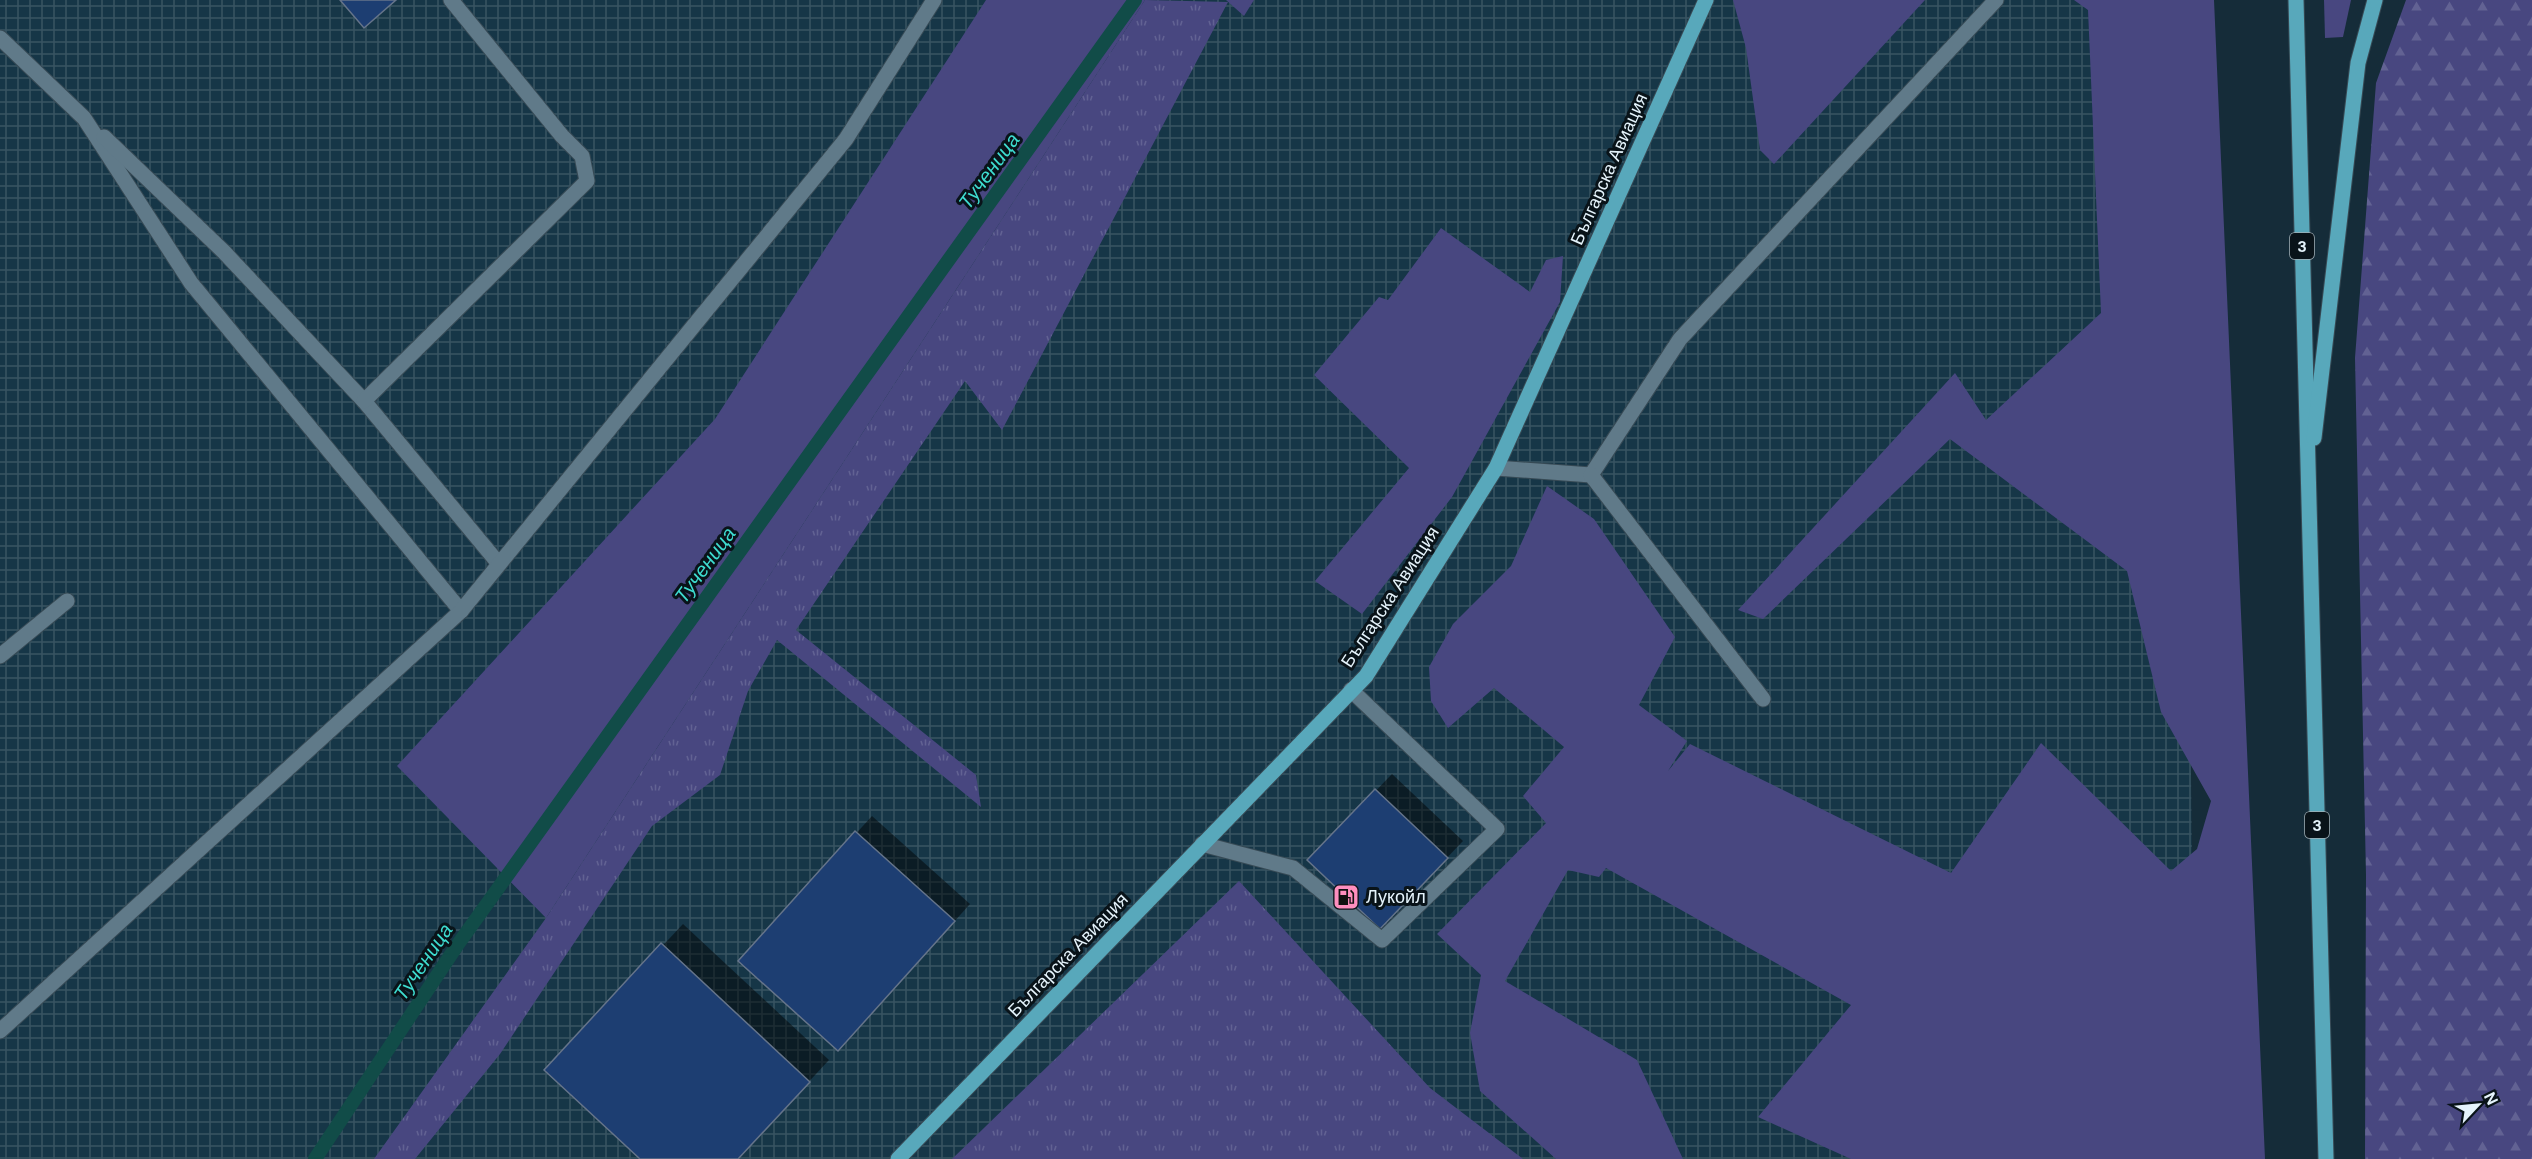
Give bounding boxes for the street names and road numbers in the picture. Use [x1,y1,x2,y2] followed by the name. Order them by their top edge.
[1565,89,1653,249] street label: Българска Авиация
[2290,233,2314,259] road number: 3
[1335,522,1445,672] street label: Българска Авиация
[2305,812,2329,838] road number: 3
[1003,888,1133,1022] street label: Българска Авиация

